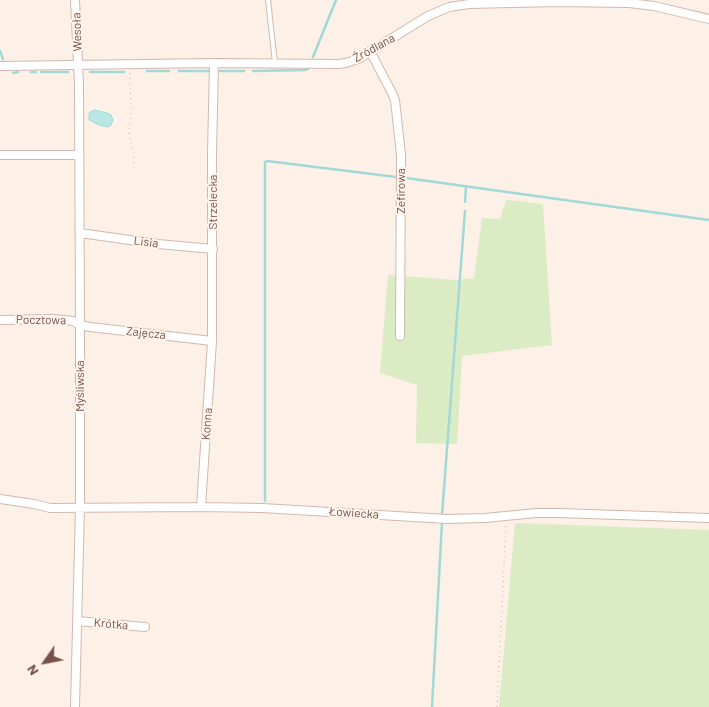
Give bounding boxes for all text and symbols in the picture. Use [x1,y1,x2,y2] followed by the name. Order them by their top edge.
[69,12,85,52] street label: Wesoła
[351,31,397,65] street label: Źródlana
[394,168,408,214] street label: Zefirowa
[206,175,220,229] street label: Strzelecka
[133,233,159,251] street label: Lisia
[16,312,66,328] street label: Pocztowa
[125,324,167,342] street label: Zajęcza
[73,360,87,412] street label: Myśliwska
[199,407,215,441] street label: Konna
[329,504,379,522] street label: Łowiecka
[93,615,129,633] street label: Krótka
[20,637,70,687] north arrow
[22,662,42,679] text: N

